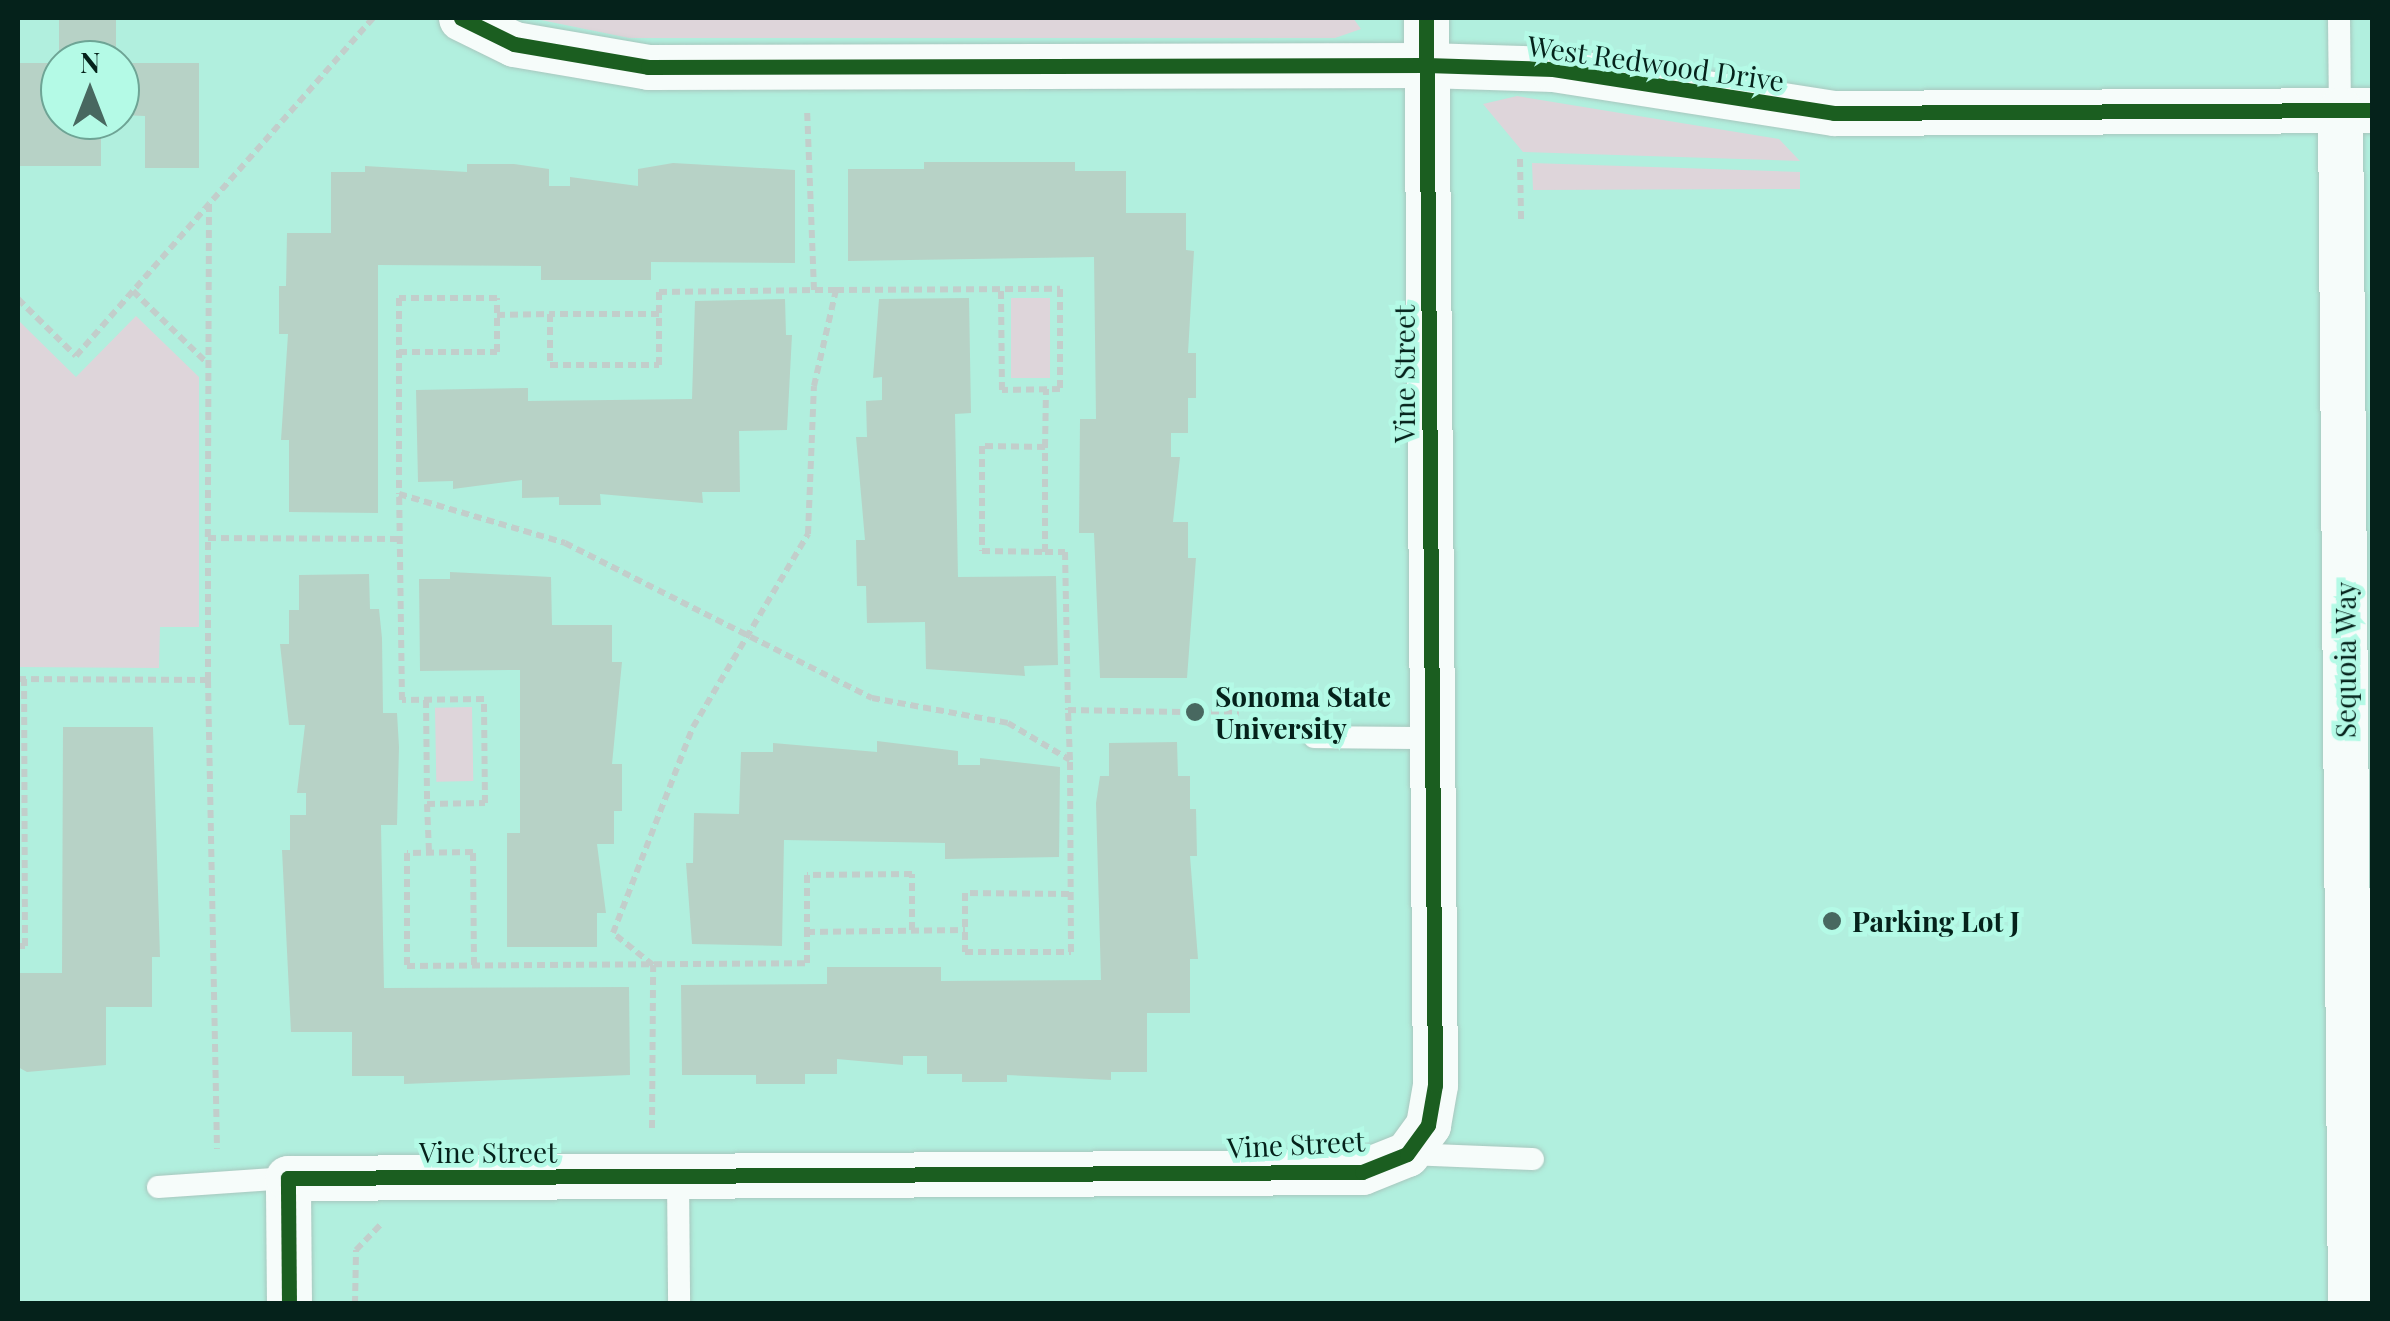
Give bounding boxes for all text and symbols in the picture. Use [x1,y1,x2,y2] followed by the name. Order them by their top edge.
[1525,28,1787,98] street label: West Redwood Drive
[40,40,140,140] north arrow
[80,43,100,80] text: N
[1387,305,1421,443] street label: Vine Street
[2328,581,2362,739] street label: Sequoia Way
[1215,679,1391,745] place label: Sonoma State University
[1184,701,1206,723] marker: Sonoma State University
[1852,904,2020,938] place label: Parking Lot J
[1821,910,1843,932] marker: Parking Lot J
[1226,1124,1366,1164] street label: Vine Street
[419,1135,557,1169] street label: Vine Street

